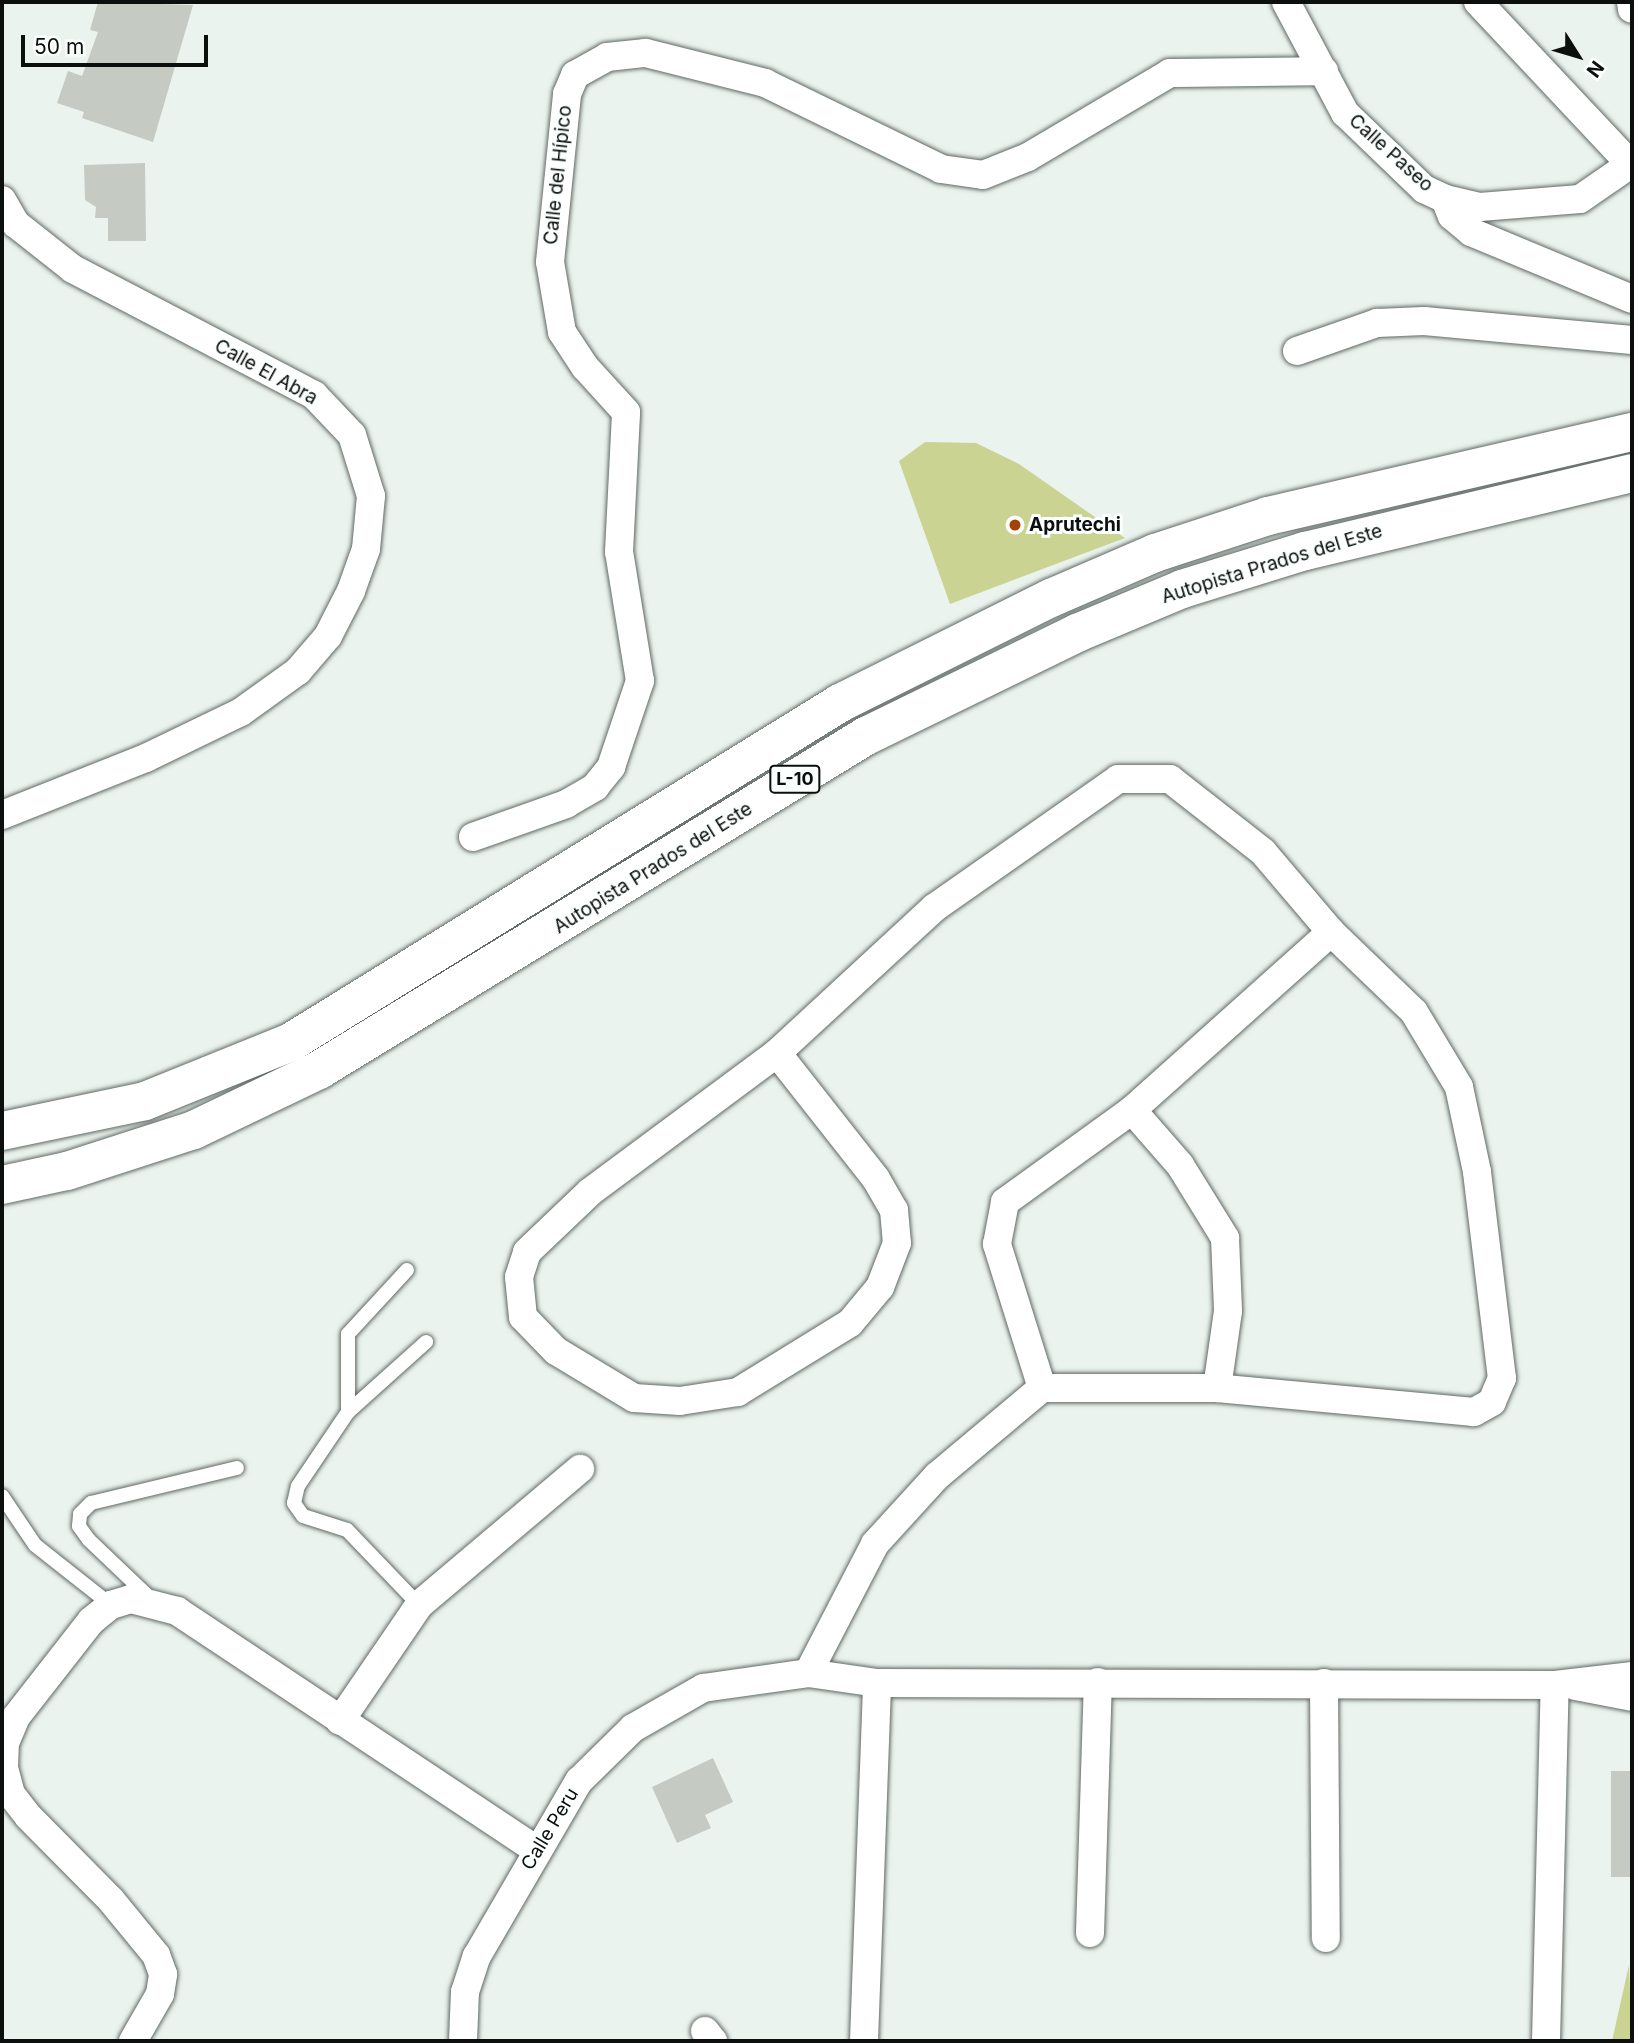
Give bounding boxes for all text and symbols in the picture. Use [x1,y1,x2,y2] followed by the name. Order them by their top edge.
[24,21,212,65] scale bar
[1543,21,1613,91] north arrow
[34,34,84,59] text: 50 m
[1582,56,1609,82] text: N
[539,104,577,246] street label: Calle del Hípico
[1344,109,1438,197] street label: Calle Paseo
[211,334,321,410] street label: Calle El Abra
[1029,514,1121,536] place label: Aprutechi
[1007,517,1023,533] marker: Aprutechi
[1159,519,1385,609] street label: Autopista Prados del Este
[769,764,821,794] road number: L-10
[549,797,757,939] street label: Autopista Prados del Este
[517,1784,583,1874] street label: Calle Peru

